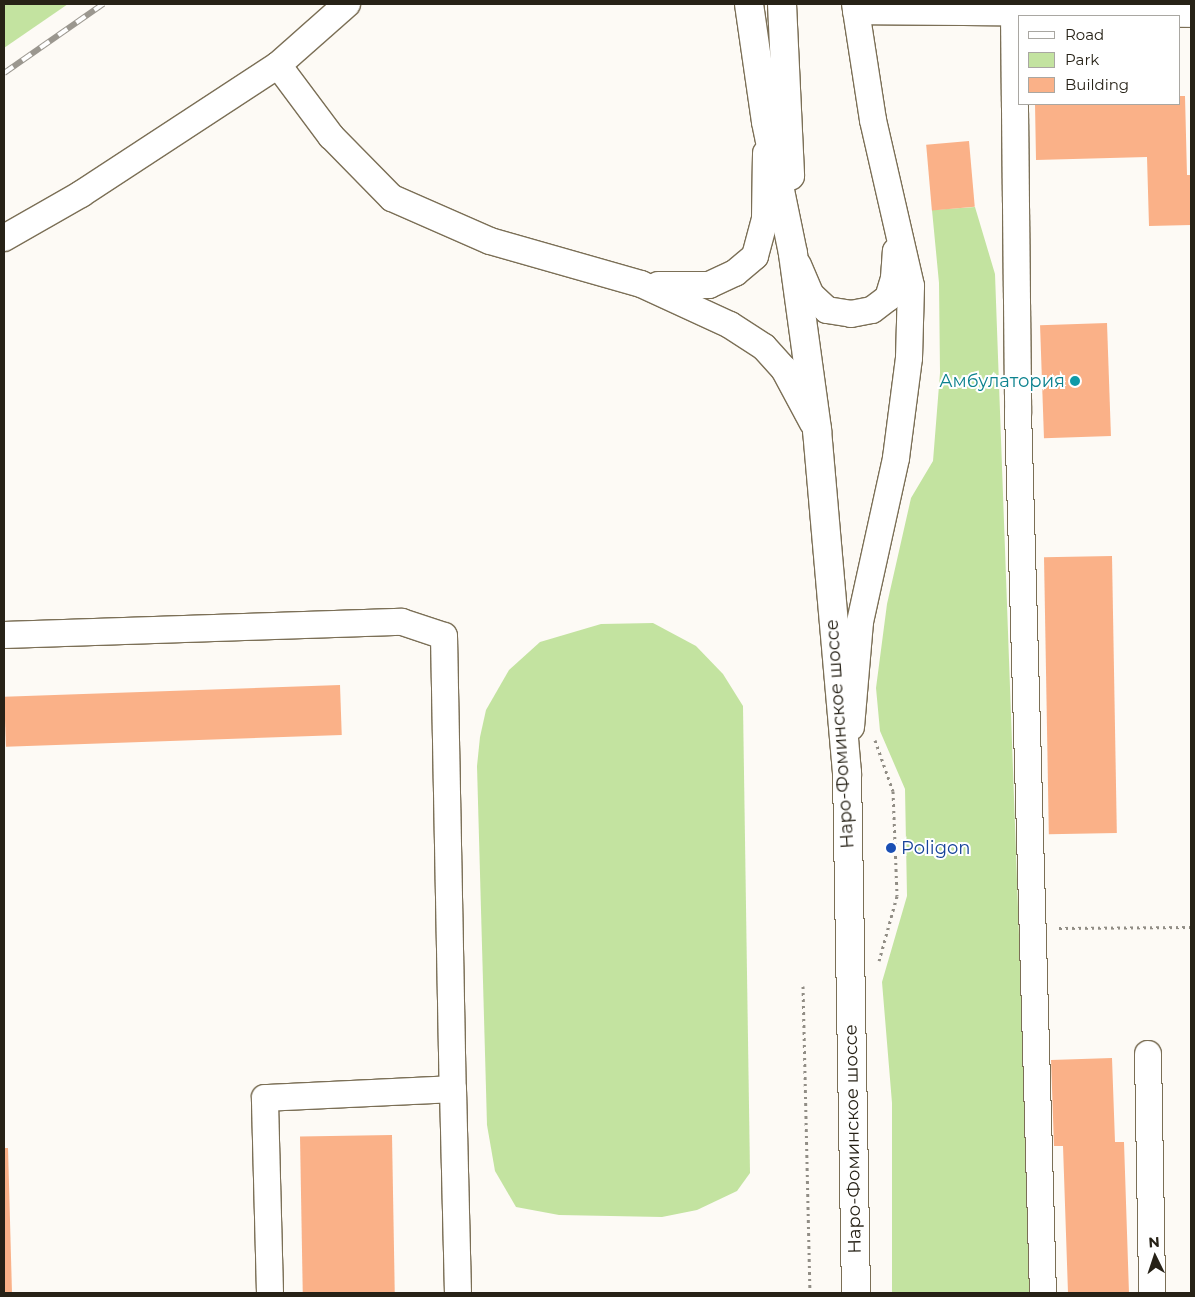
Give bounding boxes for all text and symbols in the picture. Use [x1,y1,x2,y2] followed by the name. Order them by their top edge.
[1018,15,1180,105] legend
[1065,25,1104,44] text: Road
[1065,50,1099,69] text: Park
[1065,75,1129,94] text: Building
[939,370,1065,392] place label: Амбулатория
[1069,375,1081,387] marker: Амбулатория
[821,619,859,849] street label: Наро-Фоминское шоссе
[901,837,970,859] place label: Poligon
[885,842,897,854] marker: Poligon
[840,1024,866,1254] street label: Наро-Фоминское шоссе
[1130,1232,1180,1282] north arrow
[1148,1233,1160,1251] text: N

